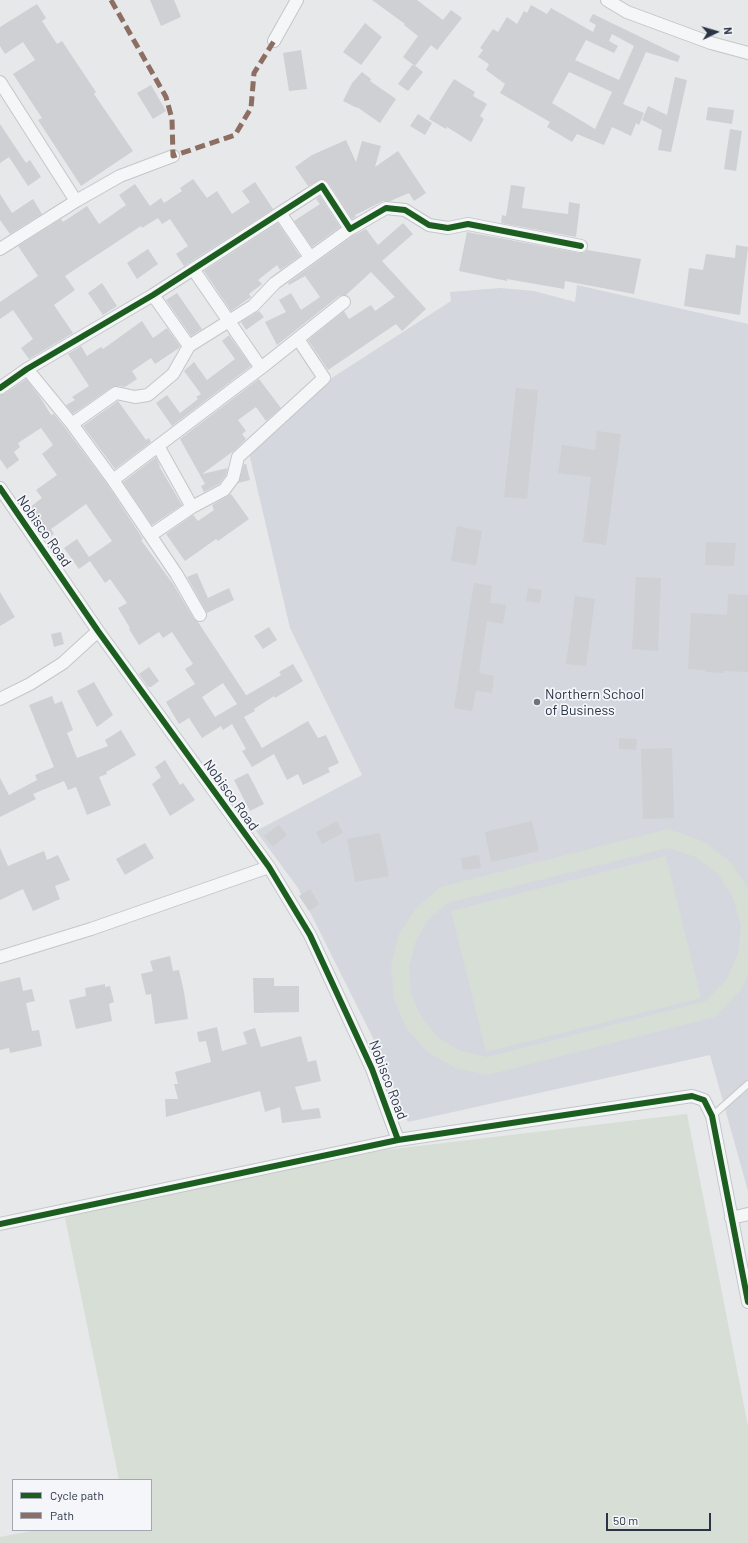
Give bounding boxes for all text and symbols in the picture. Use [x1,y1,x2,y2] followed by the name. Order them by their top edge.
[696,12,736,52] north arrow
[722,27,735,35] text: N
[13,492,75,570] street label: Nobisco Road
[545,686,644,718] place label: Northern School of Business
[532,697,542,707] marker: Northern School of Business
[200,756,262,834] street label: Nobisco Road
[365,1038,411,1122] street label: Nobisco Road
[12,1479,152,1531] legend
[50,1488,104,1502] text: Cycle path
[608,1505,713,1531] scale bar
[50,1508,74,1522] text: Path
[613,1513,638,1527] text: 50 m

